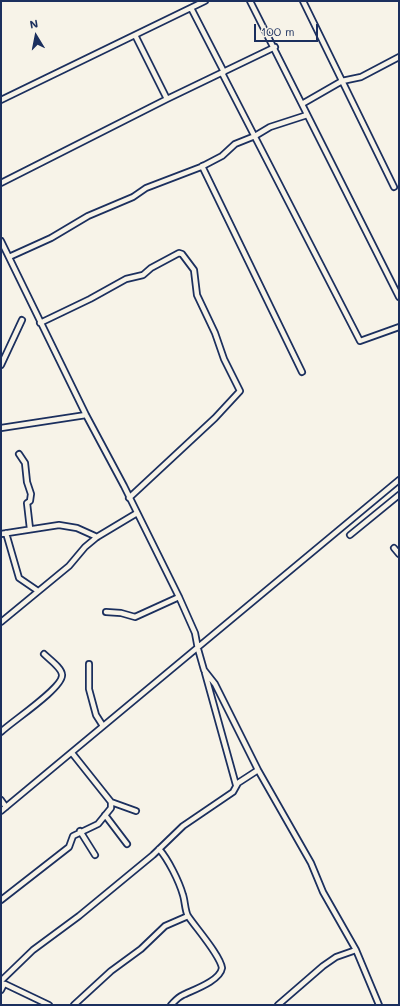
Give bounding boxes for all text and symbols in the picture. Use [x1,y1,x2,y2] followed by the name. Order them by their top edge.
[16,16,56,56] north arrow
[28,16,39,32] text: N
[256,16,320,42] scale bar
[261,23,295,39] text: 100 m

